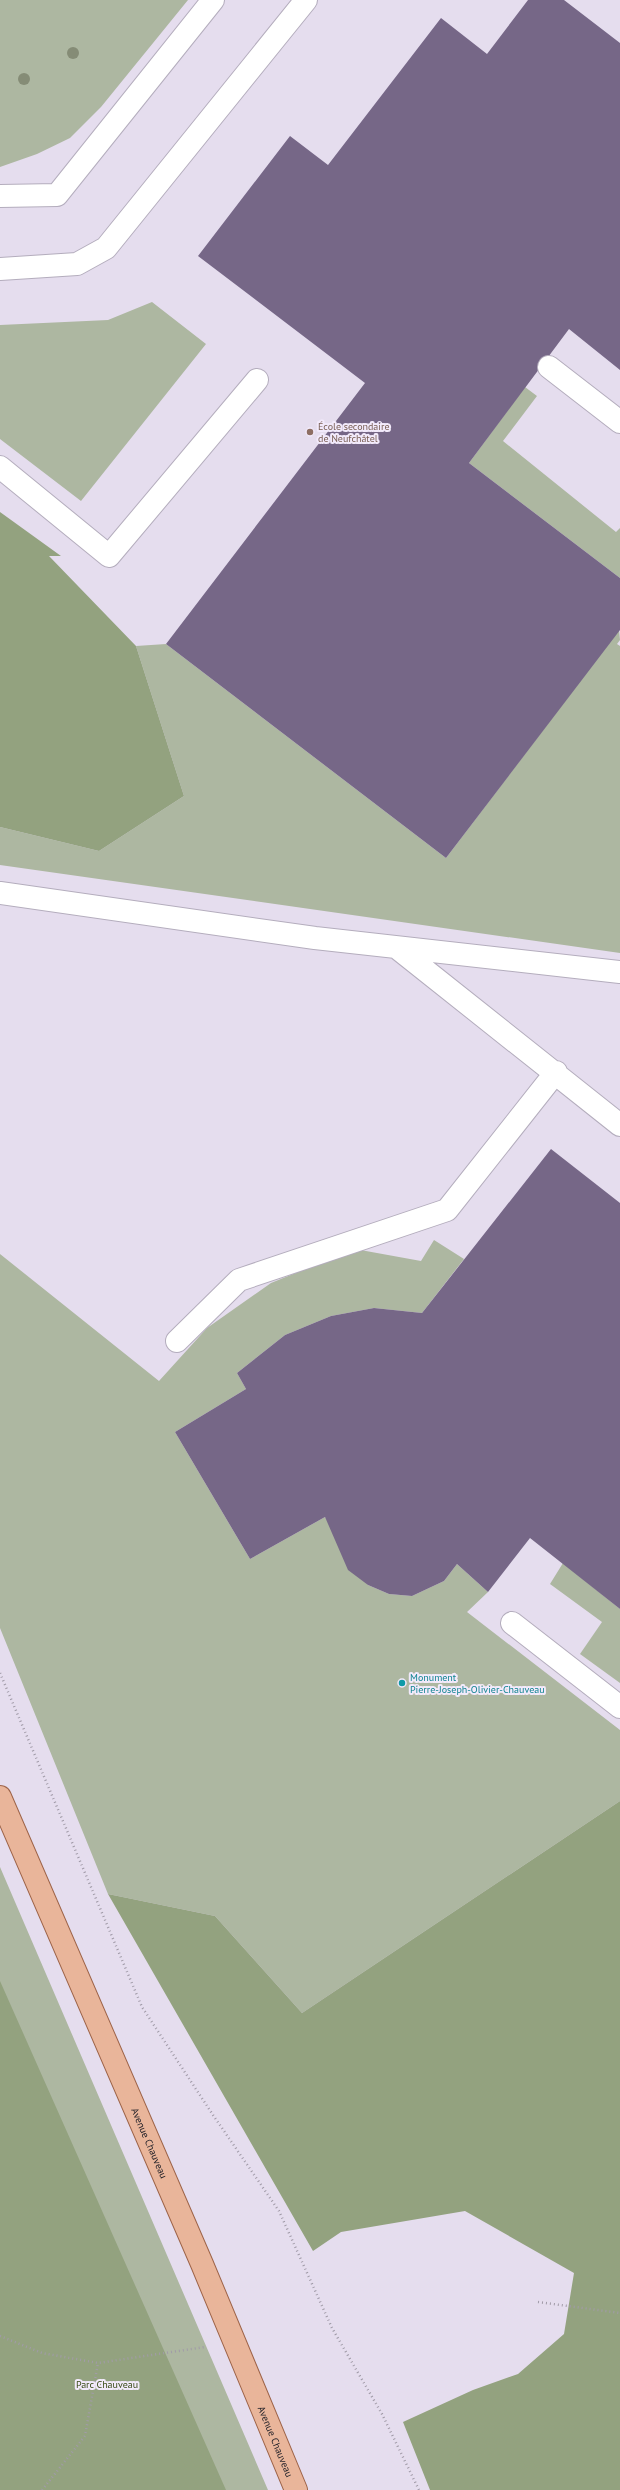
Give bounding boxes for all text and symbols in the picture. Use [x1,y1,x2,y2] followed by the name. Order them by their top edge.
[318,420,389,445] place label: École secondaire de Neufchâtel
[305,427,315,437] marker: École secondaire de Neufchâtel
[410,1671,545,1696] place label: Monument Pierre-Joseph-Olivier-Chauveau
[397,1678,407,1688] marker: Monument Pierre-Joseph-Olivier-Chauveau
[129,2106,171,2180] street label: Avenue Chauveau
[76,2378,138,2391] park label: Parc Chauveau
[255,2404,296,2479] street label: Avenue Chauveau

